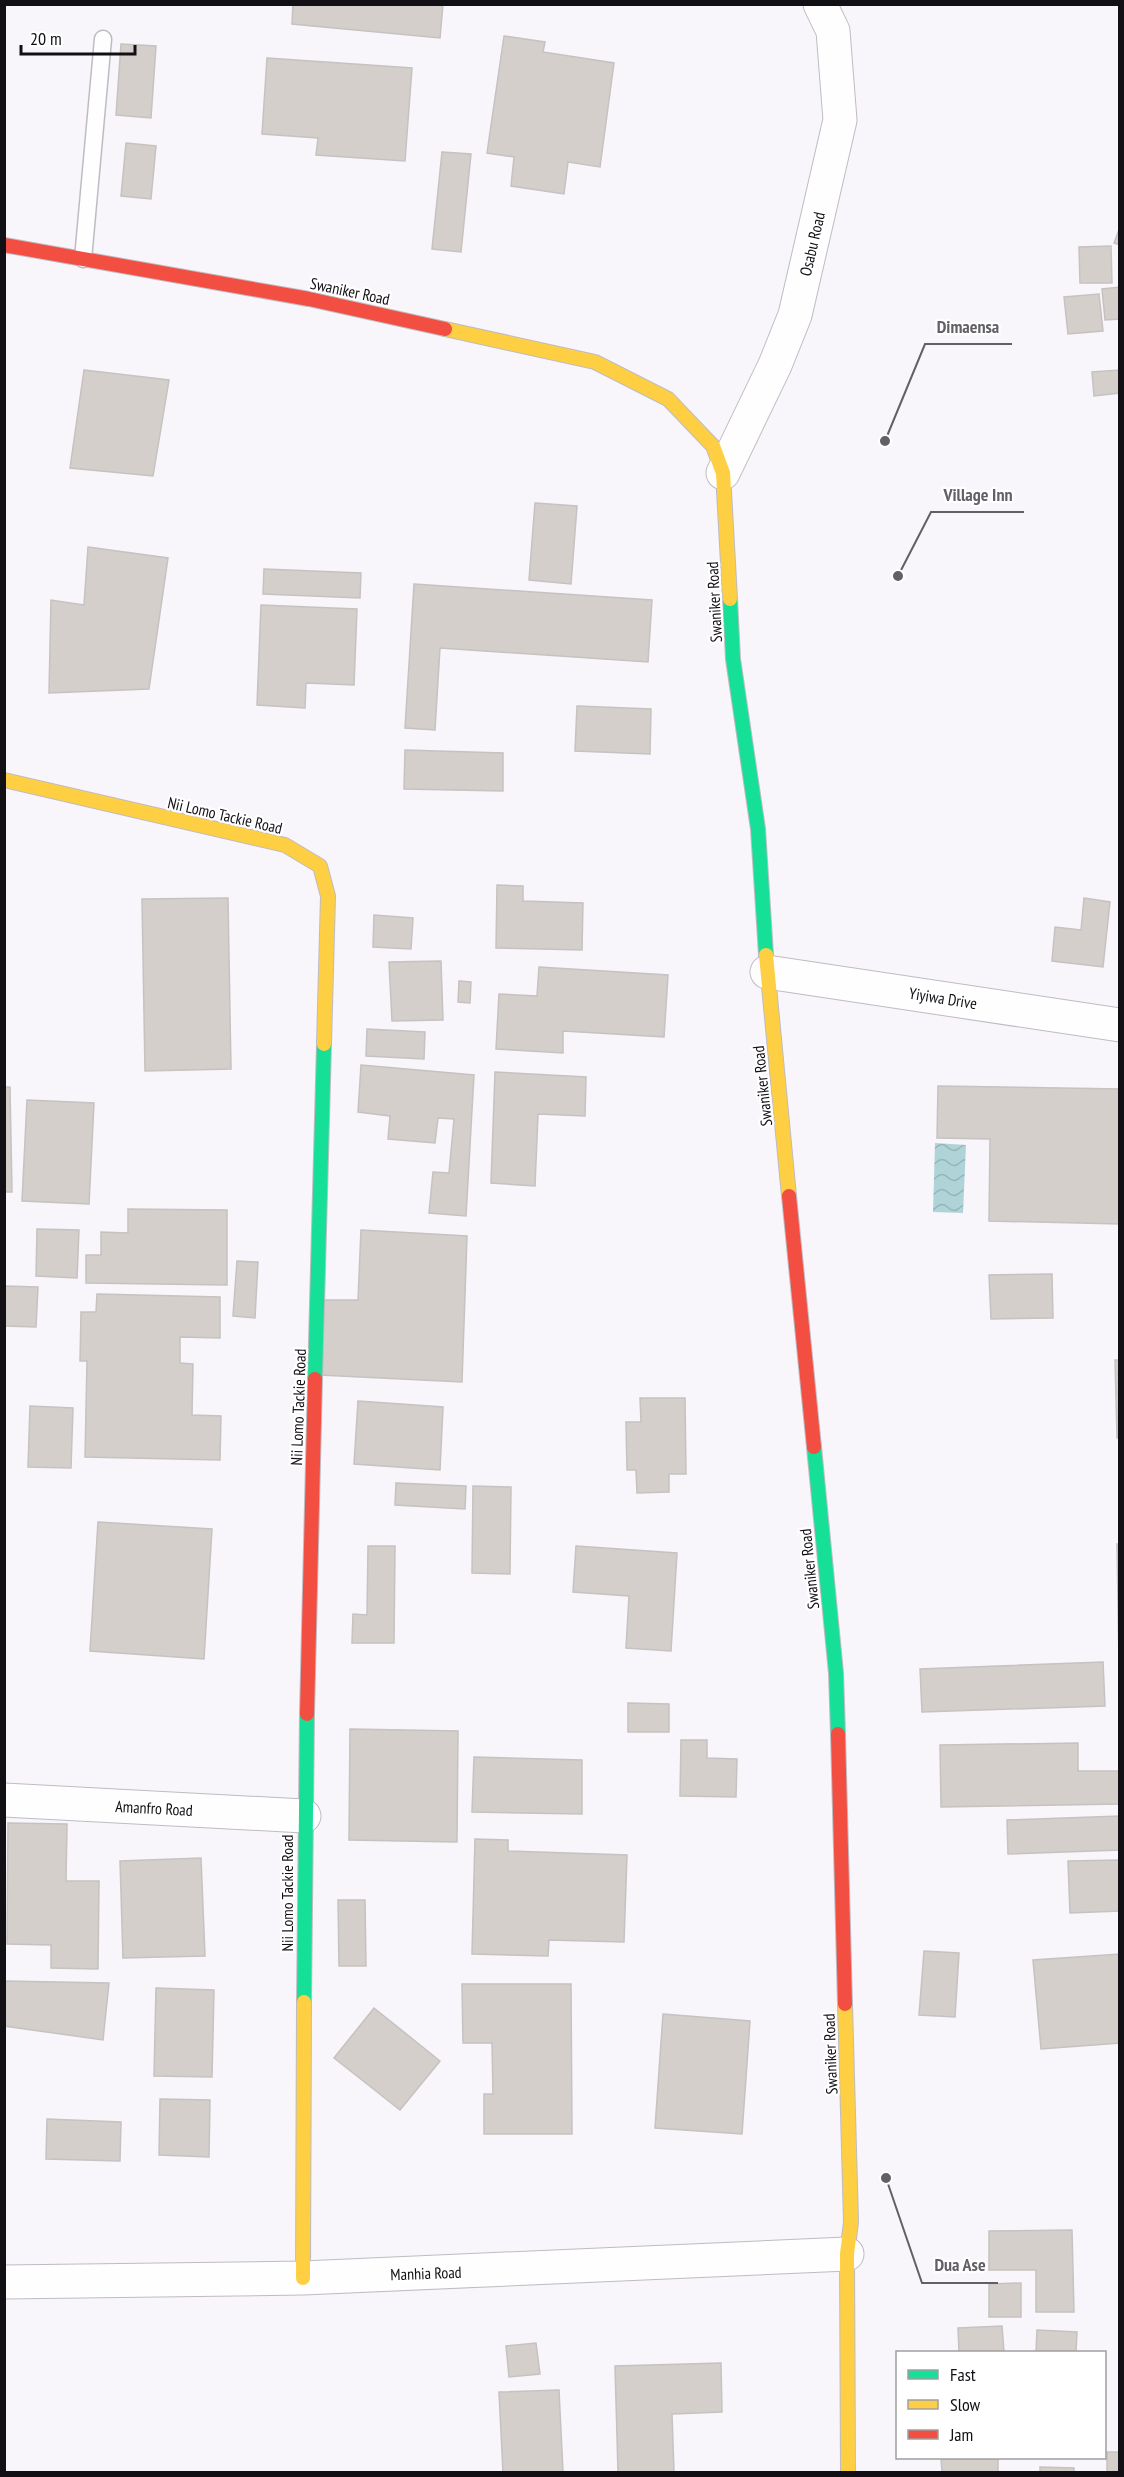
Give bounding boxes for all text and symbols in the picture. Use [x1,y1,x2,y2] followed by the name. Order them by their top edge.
[21,18,135,56] scale bar
[30,27,62,50] text: 20 m
[795,210,829,278] street label: Osabu Road
[308,273,392,309] street label: Swaniker Road
[925,308,1012,344] callout: Dimaensa
[937,315,999,338] text: Dimaensa
[931,476,1024,512] callout: Village Inn
[942,483,1013,506] text: Village Inn
[702,561,726,643] street label: Swaniker Road
[166,792,284,838] street label: Nii Lomo Tackie Road
[908,983,978,1013] street label: Yiyiwa Drive
[748,1045,776,1127] street label: Swaniker Road
[286,1348,310,1466] street label: Nii Lomo Tackie Road
[795,1528,823,1610] street label: Swaniker Road
[115,1796,193,1820] street label: Amanfro Road
[277,1834,297,1951] street label: Nii Lomo Tackie Road
[819,2013,841,2095] street label: Swaniker Road
[922,2247,998,2283] callout: Dua Ase
[934,2253,986,2276] text: Dua Ase
[390,2262,462,2284] street label: Manhia Road
[896,2351,1106,2459] legend
[950,2363,976,2386] text: Fast
[950,2393,981,2416] text: Slow
[949,2423,973,2446] text: Jam

